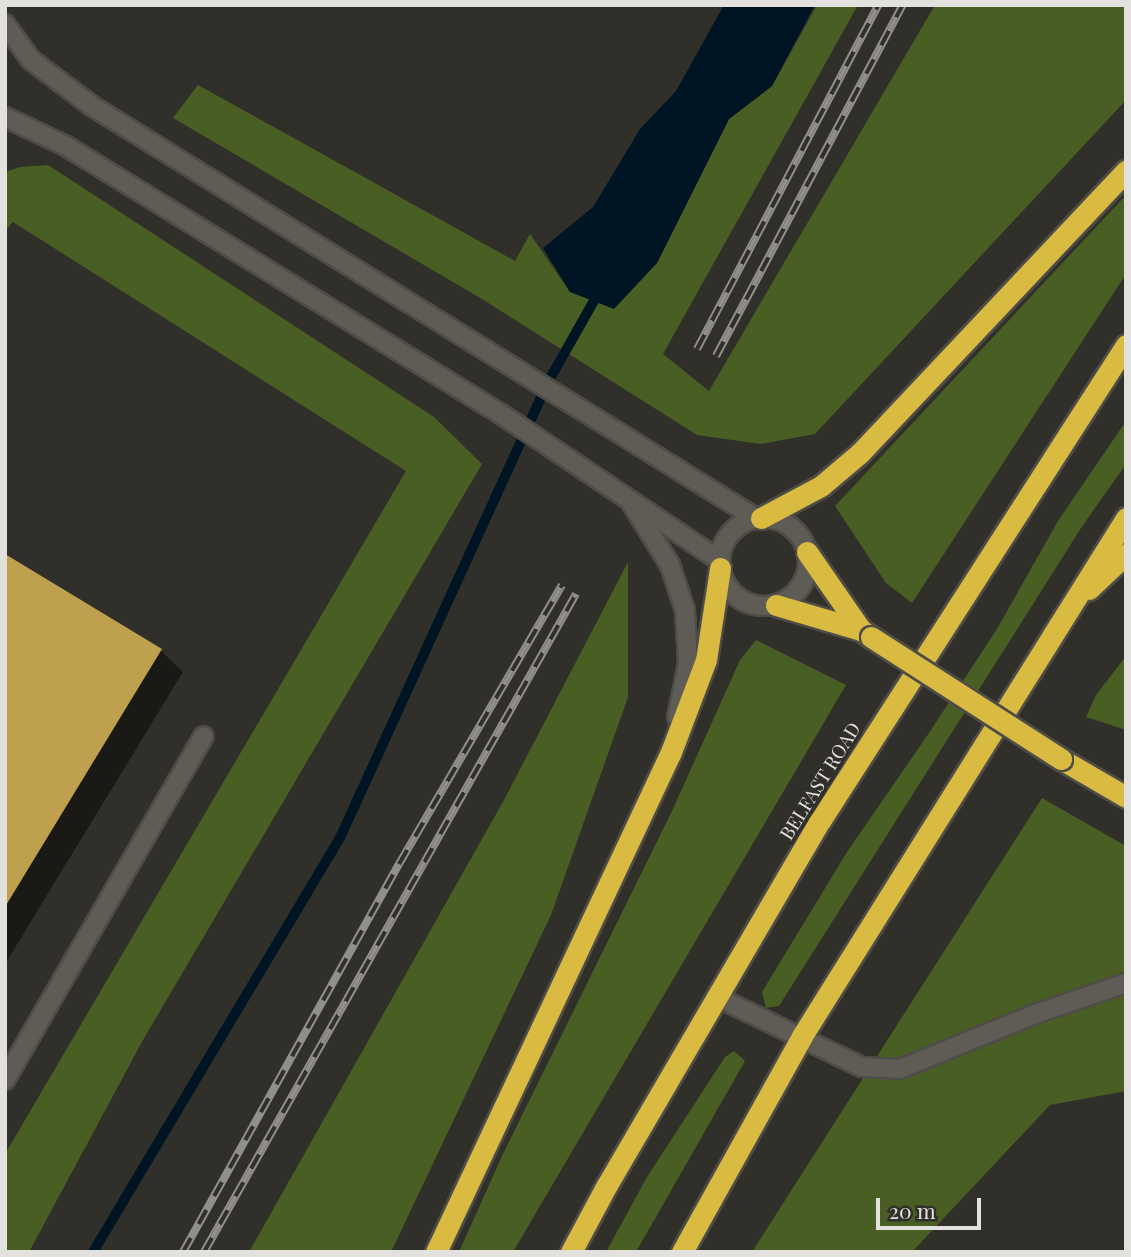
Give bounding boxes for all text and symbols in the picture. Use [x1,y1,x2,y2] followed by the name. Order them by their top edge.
[775,718,865,844] street label: BELFAST ROAD
[879,1184,984,1228] scale bar
[889,1196,936,1224] text: 20 m

